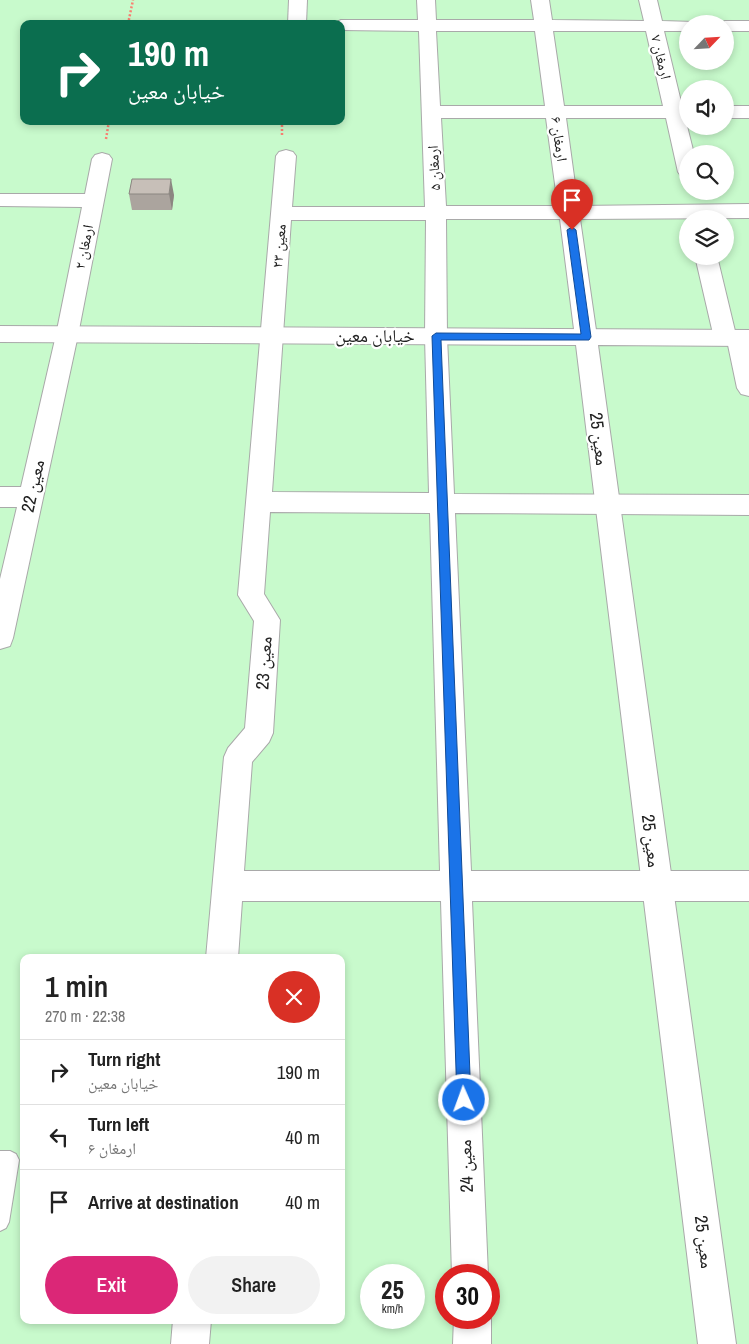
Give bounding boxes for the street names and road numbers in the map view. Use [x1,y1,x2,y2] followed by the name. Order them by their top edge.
[646,33,677,81] street label: ارمغان ۷
[546,115,573,163] street label: ارمغان ۶
[422,145,445,191] street label: ارمغان ۵
[69,223,98,271] street label: ارمغان ۲
[266,223,291,269] street label: معین ۲۳
[335,323,415,348] street label: خیابان معین
[584,411,615,467] street label: معین 25
[15,457,50,515] street label: معین 22
[249,636,278,690] street label: معین 23
[636,813,667,869] street label: معین 25
[452,1139,479,1193] street label: معین 24
[689,1214,720,1270] street label: معین 25

